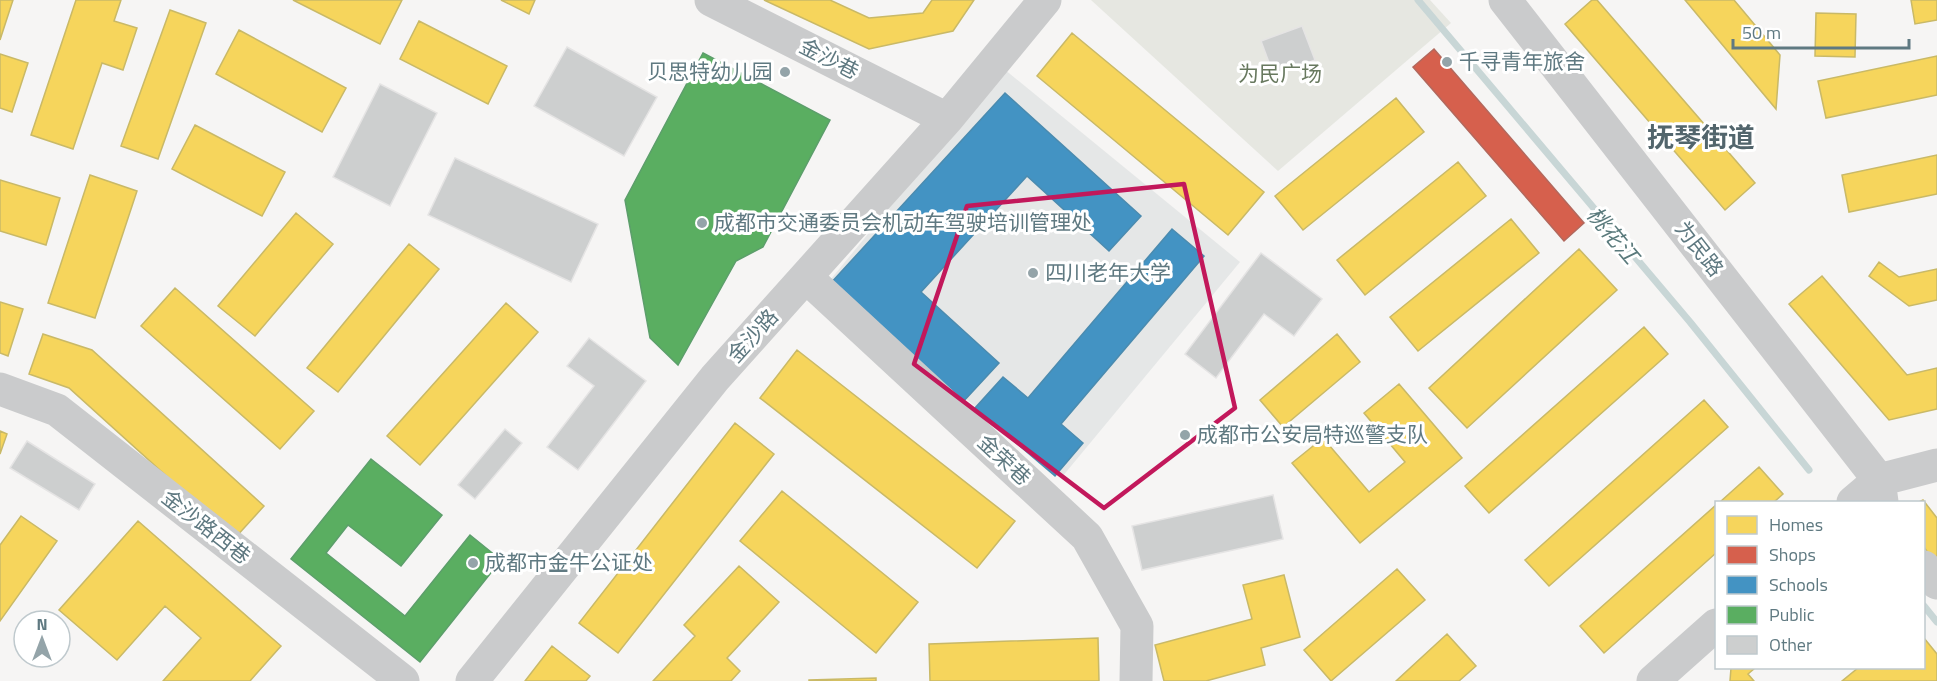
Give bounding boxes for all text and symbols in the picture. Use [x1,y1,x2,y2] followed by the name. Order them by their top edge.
[1733,12,1908,50] scale bar
[1742,19,1781,46] text: 50 m
[794,30,865,87] street label: 金沙巷
[1459,45,1585,77] place label: 千寻青年旅舍
[647,55,773,87] place label: 贝思特幼儿园
[1440,55,1454,69] marker: 千寻青年旅舍
[1238,57,1322,89] park label: 为民广场
[778,65,792,79] marker: 贝思特幼儿园
[1647,116,1755,157] district label: 抚琴街道
[1579,199,1649,273] water label: 桃花江
[714,206,1092,238] place label: 成都市交通委员会机动车驾驶培训管理处
[1668,214,1732,283] street label: 为民路
[695,216,709,230] marker: 成都市交通委员会机动车驾驶培训管理处
[1045,256,1171,288] place label: 四川老年大学
[1026,266,1040,280] marker: 四川老年大学
[719,301,785,369] street label: 金沙路
[1197,418,1428,450] place label: 成都市公安局特巡警支队
[971,426,1039,492] street label: 金荣巷
[1178,428,1192,442] marker: 成都市公安局特巡警支队
[155,481,258,571] street label: 金沙路西巷
[1715,501,1925,669] legend
[1769,511,1823,538] text: Homes
[1769,541,1816,568] text: Shops
[485,546,653,578] place label: 成都市金牛公证处
[466,556,480,570] marker: 成都市金牛公证处
[1769,571,1828,598] text: Schools
[1769,601,1815,628] text: Public
[12,609,72,669] north arrow
[36,612,48,636] text: N
[1769,631,1812,658] text: Other

